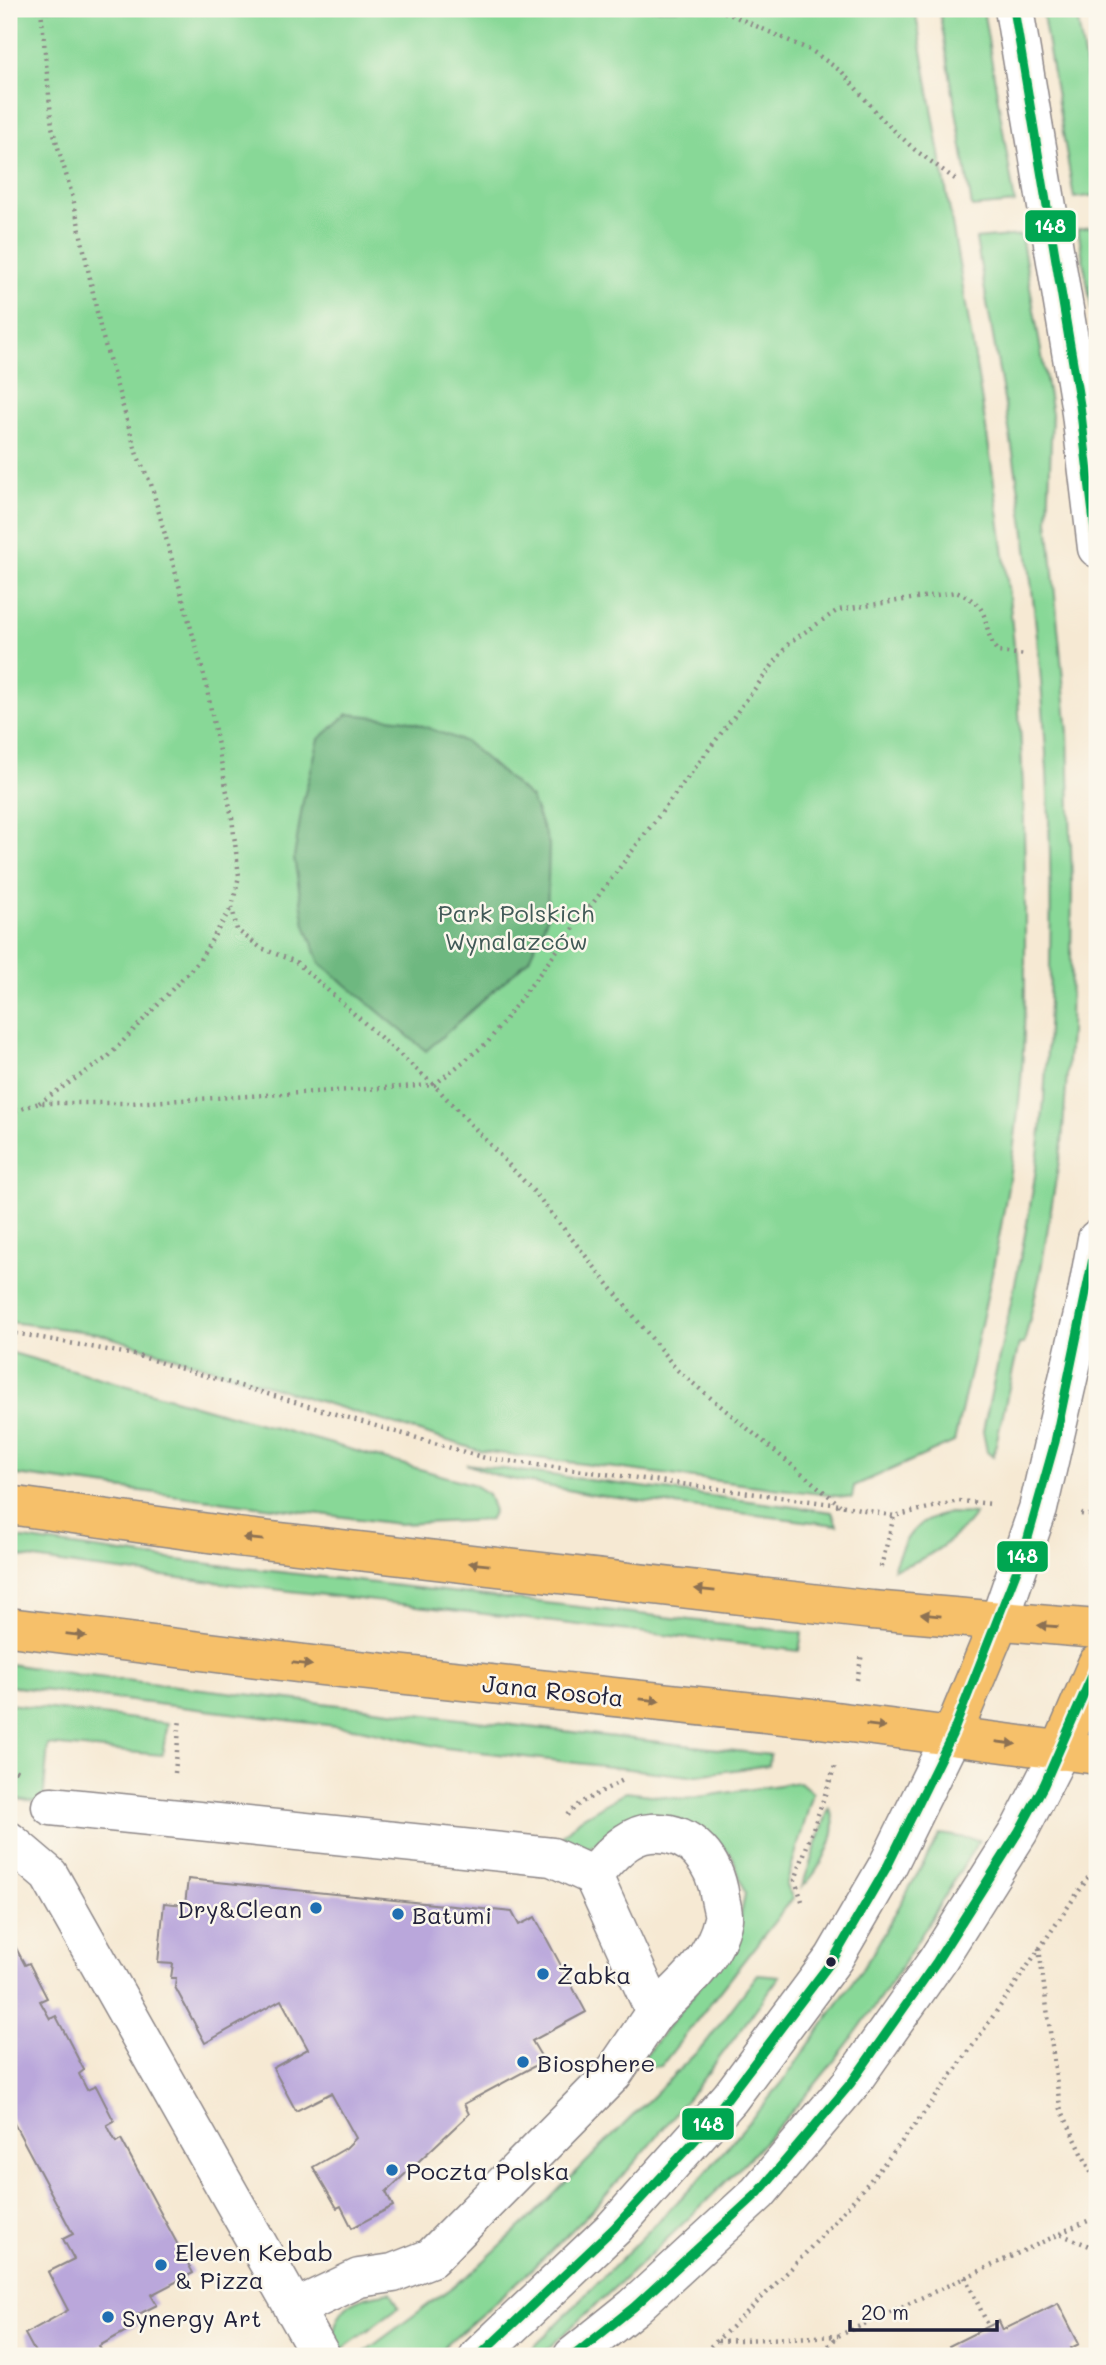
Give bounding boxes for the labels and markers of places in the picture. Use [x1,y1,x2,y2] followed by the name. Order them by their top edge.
[177,1893,302,1924] place label: Dry&Clean
[412,1899,492,1930] place label: Batumi
[308,1900,324,1916] marker: Dry&Clean
[390,1906,406,1922] marker: Batumi
[824,1955,838,1969] unlabelled marker
[557,1959,631,1990] place label: Żabka
[535,1966,551,1982] marker: Żabka
[537,2047,655,2078] place label: Biosphere
[515,2054,531,2070] marker: Biosphere
[406,2155,570,2186] place label: Poczta Polska
[384,2162,400,2178] marker: Poczta Polska
[175,2236,333,2295] place label: Eleven Kebab & Pizza
[153,2257,169,2273] marker: Eleven Kebab & Pizza
[122,2302,262,2333] place label: Synergy Art
[100,2309,116,2325] marker: Synergy Art

